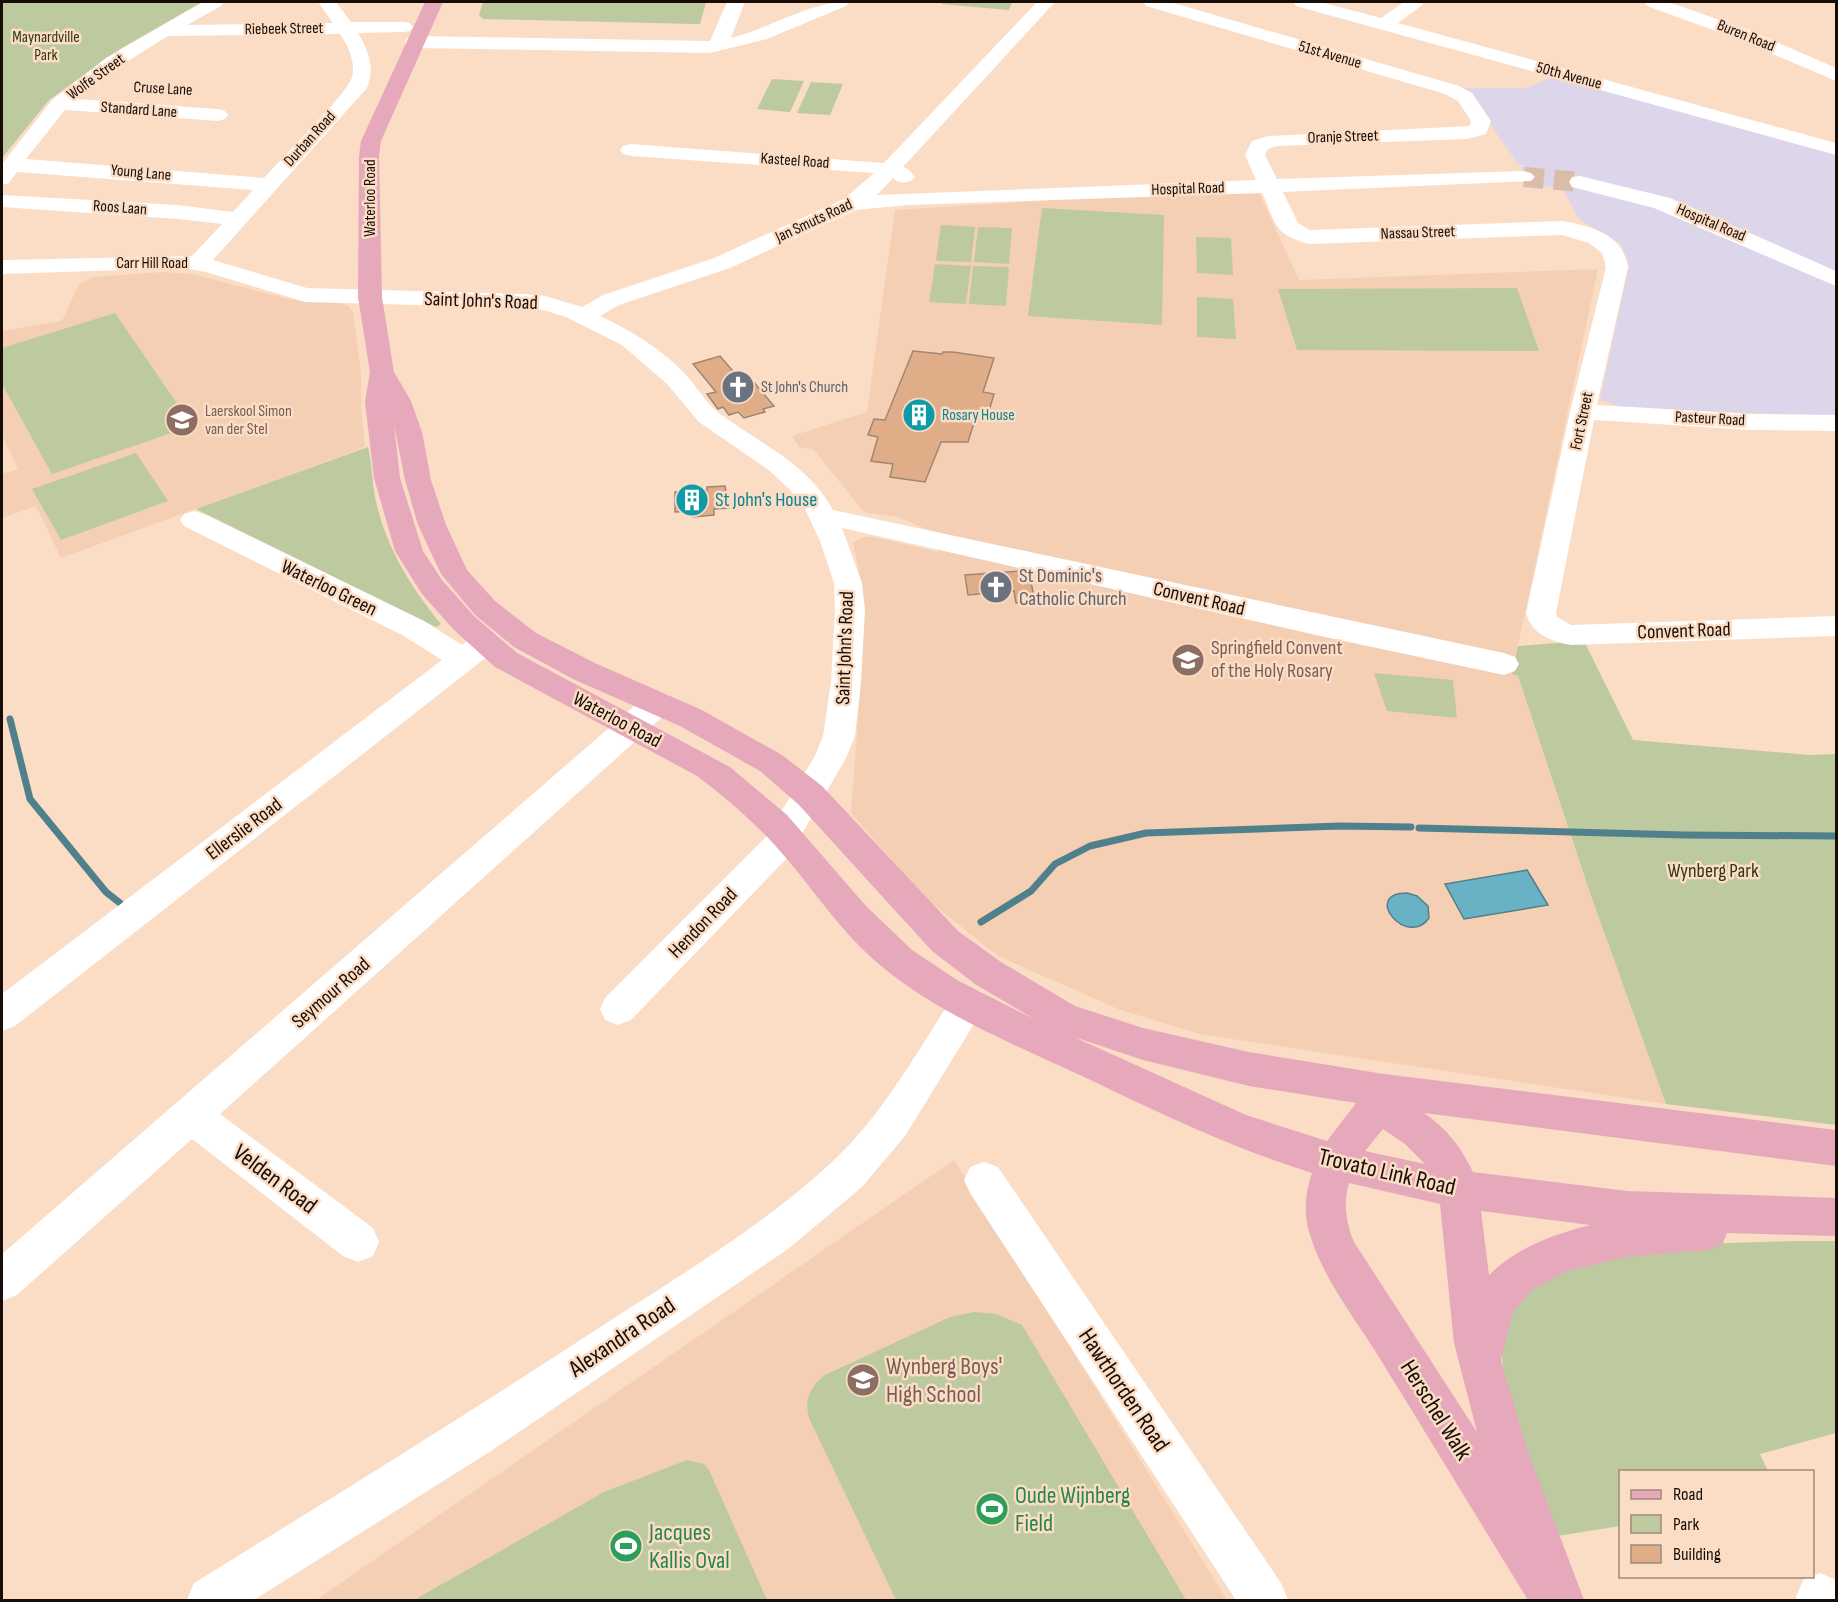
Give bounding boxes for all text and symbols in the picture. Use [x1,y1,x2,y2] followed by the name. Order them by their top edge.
[1714,16,1778,56] street label: Buren Road
[244,19,324,39] street label: Riebeek Street
[12,28,80,65] park label: Maynardville Park
[1296,37,1364,73] street label: 51st Avenue
[63,50,129,104] street label: Wolfe Street
[1534,58,1604,94] street label: 50th Avenue
[133,78,193,100] street label: Cruse Lane
[100,98,178,122] street label: Standard Lane
[280,107,340,171] street label: Durban Road
[1307,126,1379,148] street label: Oranje Street
[760,149,830,173] street label: Kasteel Road
[361,159,380,237] street label: Waterloo Road
[110,161,172,185] street label: Young Lane
[1151,178,1225,200] street label: Hospital Road
[772,195,855,247] street label: Jan Smuts Road
[92,197,148,219] street label: Roos Laan
[1674,200,1748,246] street label: Hospital Road
[1380,222,1456,244] street label: Nassau Street
[116,254,188,273] street label: Carr Hill Road
[424,287,538,315] street label: Saint John's Road
[720,369,756,405] church icon: St John's Church
[761,378,848,397] place label: St John's Church
[1567,390,1597,452] street label: Fort Street
[901,397,937,433] building icon: Rosary House
[164,402,200,438] school or university icon: Laerskool Simon van der Stel
[205,402,292,439] place label: Laerskool Simon van der Stel
[942,406,1015,425] place label: Rosary House
[1674,408,1746,430] street label: Pasteur Road
[674,482,710,518] building icon: St John's House
[715,488,817,512] place label: St John's House
[277,555,381,621] street label: Waterloo Green
[1019,564,1127,611] place label: St Dominic's Catholic Church
[978,569,1014,605] church icon: St Dominic's Catholic Church
[1151,577,1247,621] street label: Convent Road
[831,591,859,705] street label: Saint John's Road
[1637,617,1731,645] street label: Convent Road
[1211,636,1343,683] place label: Springfield Convent of the Holy Rosary
[1170,642,1206,678] school or university icon: Springfield Convent of the Holy Rosary
[569,687,665,753] street label: Waterloo Road
[201,793,287,865] street label: Ellerslie Road
[1667,859,1759,883] park label: Wynberg Park
[664,883,742,963] street label: Hendon Road
[287,952,375,1034] street label: Seymour Road
[227,1138,323,1220] street label: Velden Road
[1316,1142,1458,1202] street label: Trovato Link Road
[562,1291,681,1384] street label: Alexandra Road
[1072,1323,1176,1457] street label: Hawthorden Road
[886,1352,1002,1409] place label: Wynberg Boys' High School
[1394,1355,1478,1465] street label: Herschel Walk
[845,1362,881,1398] school or university icon: Wynberg Boys' High School
[1619,1470,1814,1578] legend
[1015,1481,1130,1538] place label: Oude Wijnberg Field
[1673,1484,1703,1505] text: Road
[974,1491,1010,1527] sports icon: Oude Wijnberg Field
[1673,1514,1699,1535] text: Park
[648,1518,730,1575] place label: Jacques Kallis Oval
[608,1528,644,1564] sports icon: Jacques Kallis Oval
[1673,1544,1721,1565] text: Building

